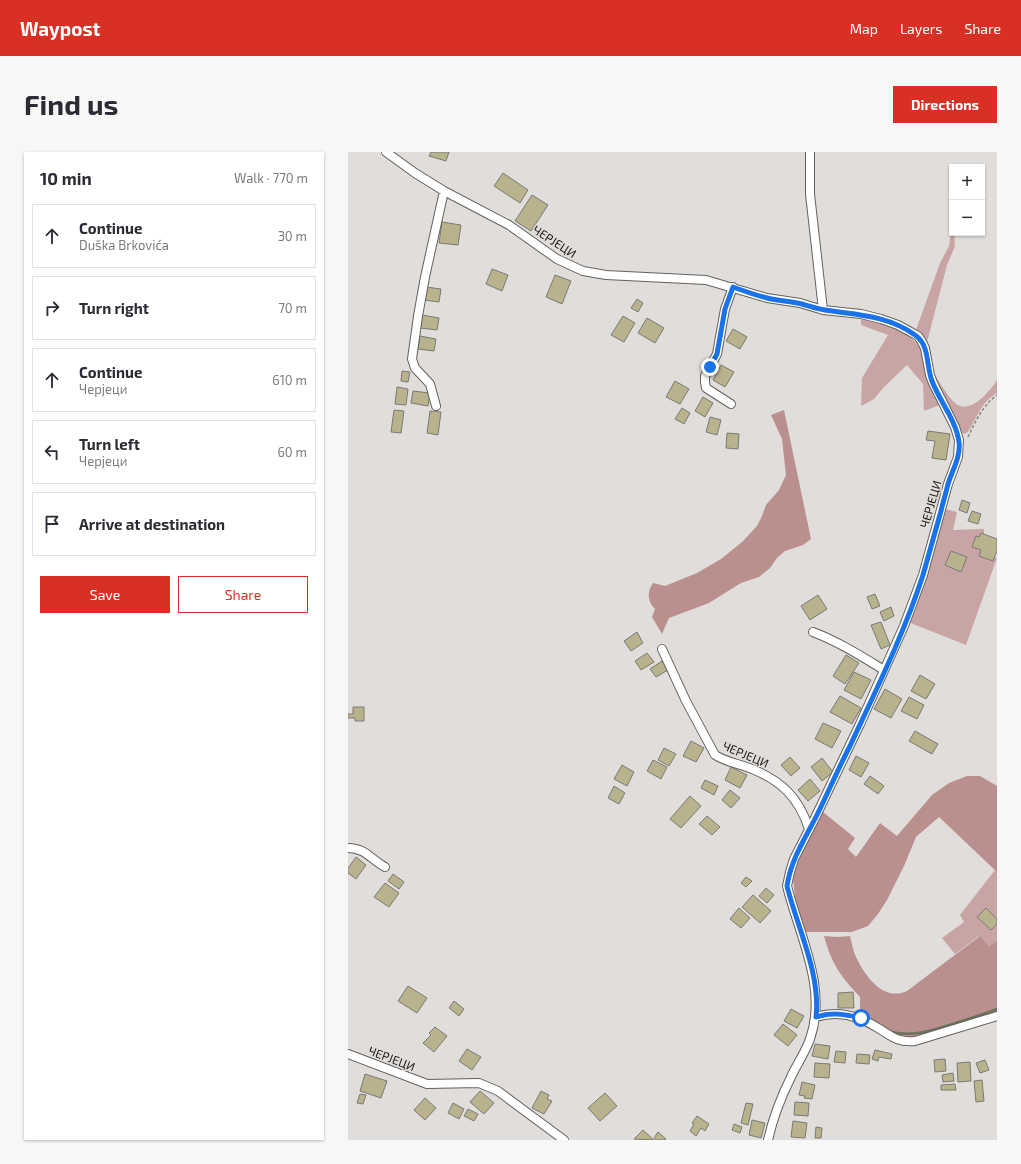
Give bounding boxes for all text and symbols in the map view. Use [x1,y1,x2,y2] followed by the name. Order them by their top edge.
[20,17,100,40] text: Waypost
[850,20,878,37] text: Map
[900,20,942,37] text: Layers
[964,20,1001,37] text: Share
[893,86,997,123] button: Directions
[24,87,118,121] text: Find us
[949,164,985,236] map controls
[949,164,985,200] button: +
[40,168,92,188] text: 10 min
[234,170,308,186] text: Walk · 770 m
[949,200,985,236] button: −
[79,219,142,237] text: Continue
[531,222,579,260] street label: ЧЕРЈЕЦИ
[41,225,63,247] icon: ahead
[278,228,307,244] text: 30 m
[79,237,169,253] text: Duška Brkovića
[41,297,63,319] icon: right
[79,299,149,317] text: Turn right
[278,300,307,316] text: 70 m
[701,358,719,376] route end
[79,363,142,381] text: Continue
[41,369,63,391] icon: ahead
[272,372,307,388] text: 610 m
[79,381,127,397] text: Черјеци
[79,435,140,453] text: Turn left
[41,441,63,463] icon: left
[277,444,307,460] text: 60 m
[79,453,127,469] text: Черјеци
[917,479,943,529] street label: ЧЕРЈЕЦИ
[41,513,63,535] icon: arrive
[79,515,225,533] text: Arrive at destination
[40,576,170,613] button: Save
[178,576,308,613] button: Share
[721,738,771,770] street label: ЧЕРЈЕЦИ
[852,1009,870,1027] route start
[367,1043,417,1073] street label: ЧЕРЈЕЦИ

